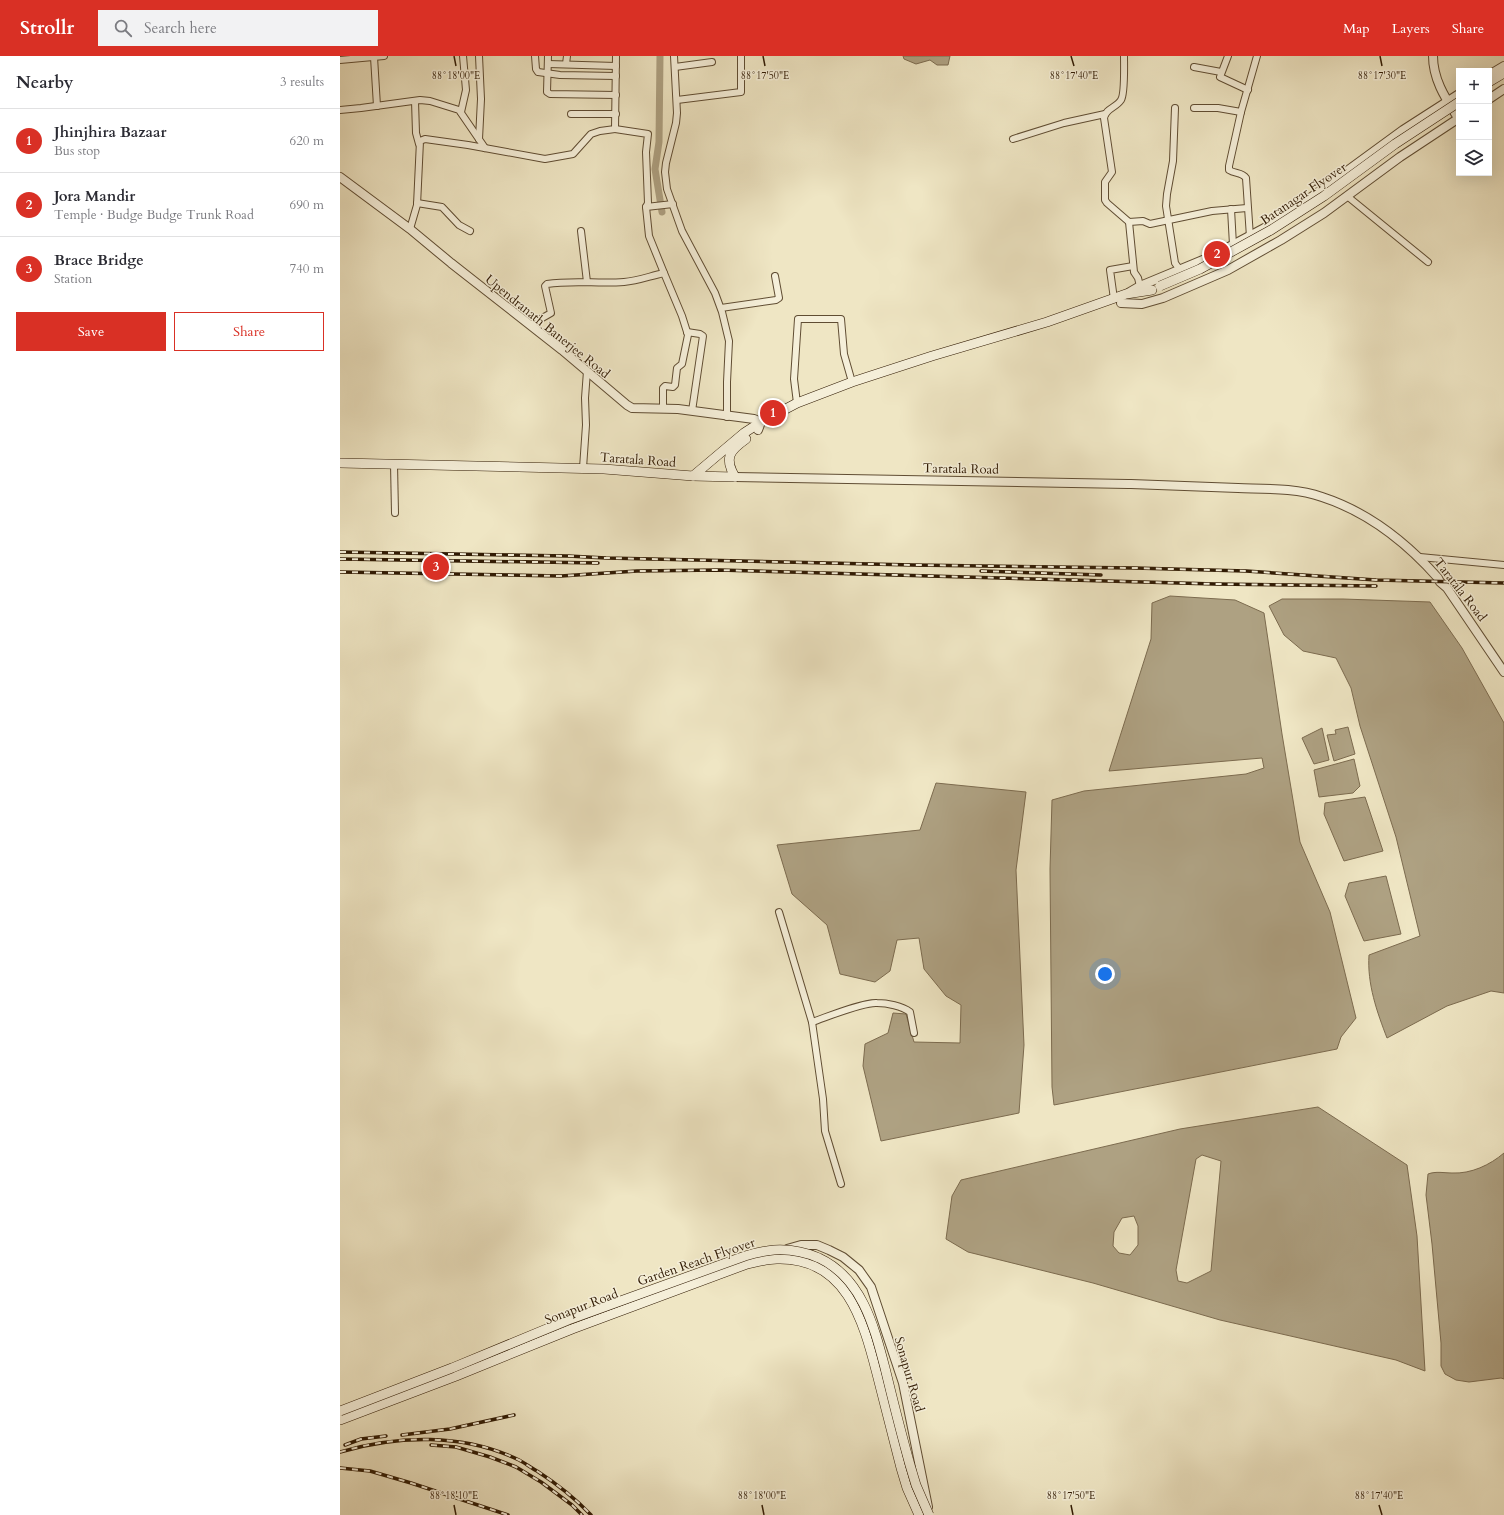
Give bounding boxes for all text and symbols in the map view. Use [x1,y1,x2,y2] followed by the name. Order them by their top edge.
[98,10,378,46] search box
[20,15,74,41] text: Strollr
[112,17,134,39] icon: search
[144,18,217,38] text: Search here
[1343,19,1370,38] text: Map
[1392,19,1430,38] text: Layers
[1452,19,1484,38] text: Share
[1456,68,1492,176] map controls
[1456,68,1492,104] button: +
[432,69,480,83] text: 88°18'00"E
[741,69,789,83] text: 88°17'50"E
[1050,69,1098,83] text: 88°17'40"E
[1358,69,1406,83] text: 88°17'30"E
[16,71,73,94] text: Nearby
[280,73,324,91] text: 3 results
[1456,104,1492,140] button: −
[54,122,166,142] text: Jhinjhira Bazaar
[26,132,32,150] text: 1
[290,132,324,150] text: 620 m
[1456,140,1492,176] button: layers
[54,142,100,160] text: Bus stop
[1257,158,1350,229] street label: Batanagar Flyover
[54,186,135,206] text: Jora Mandir
[26,196,32,214] text: 2
[290,196,324,214] text: 690 m
[54,206,254,224] text: Temple · Budge Budge Trunk Road
[1204,239,1230,269] pin: 2
[54,250,144,270] text: Brace Bridge
[26,260,32,278] text: 3
[290,260,324,278] text: 740 m
[54,270,92,288] text: Station
[481,271,614,383] street label: Upendranath Banerjee Road
[16,312,166,351] button: Save
[174,312,324,351] button: Share
[760,398,786,428] pin: 1
[599,448,677,472] street label: Taratala Road
[923,459,999,479] street label: Taratala Road
[423,552,449,582] pin: 3
[1430,554,1491,625] street label: Taratala Road
[1095,964,1115,984] your location
[635,1233,758,1291] street label: Garden Reach Flyover
[542,1285,621,1329] street label: Sonapur Road
[890,1335,928,1414] street label: Sonapur Road
[430,1489,478,1503] text: 88°18'10"E
[738,1489,786,1503] text: 88°18'00"E
[1047,1489,1095,1503] text: 88°17'50"E
[1355,1489,1403,1503] text: 88°17'40"E

